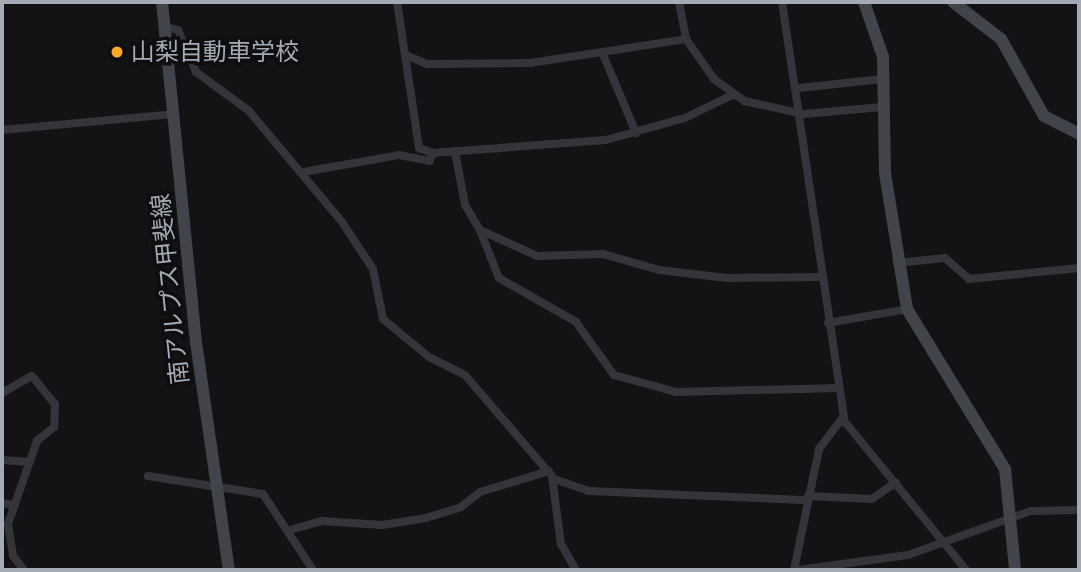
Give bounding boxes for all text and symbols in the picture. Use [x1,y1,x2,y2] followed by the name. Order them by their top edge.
[131,38,299,66] place label: 山梨自動車学校
[109,44,125,60] marker: 山梨自動車学校
[146,192,194,386] street label: 南アルプス甲斐線

